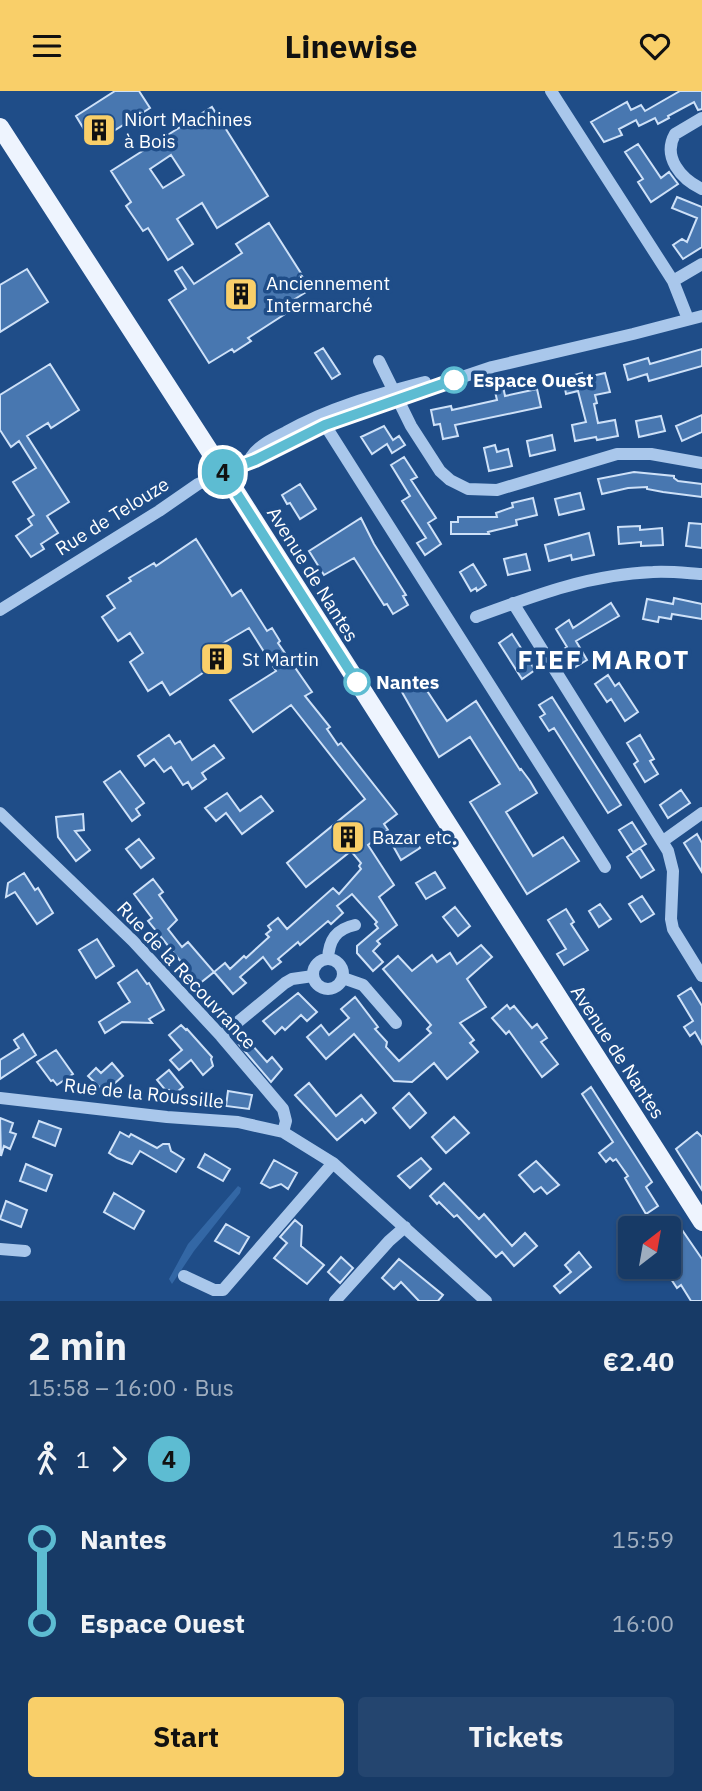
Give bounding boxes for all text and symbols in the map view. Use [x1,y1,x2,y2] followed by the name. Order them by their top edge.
[284,25,418,67] text: Linewise
[28,27,66,65] icon: menu
[636,27,674,65] icon: heart
[124,107,252,153] place label: Niort Machines à Bois
[80,111,118,149] building icon: Niort Machines à Bois
[266,271,390,317] place label: Anciennement Intermarché
[222,275,260,313] building icon: Anciennement Intermarché
[441,367,467,393] marker: Espace Ouest
[473,368,594,392] place label: Espace Ouest
[200,449,246,495] line badge: 4
[216,456,230,488] text: 4
[51,472,173,560] street label: Rue de Telouze
[262,502,364,646] street label: Avenue de Nantes
[198,640,236,678] building icon: St Martin
[517,642,691,676] district label: FIEF MAROT
[242,647,319,671] place label: St Martin
[344,669,370,695] marker: Nantes
[376,670,439,694] place label: Nantes
[329,818,367,856] building icon: Bazar etc.
[372,825,457,849] place label: Bazar etc.
[112,896,262,1054] street label: Rue de la Recouvrance
[566,981,670,1123] street label: Avenue de Nantes
[63,1073,225,1113] street label: Rue de la Roussille
[618,1216,681,1279] north arrow
[618,1216,681,1279] map controls
[28,1321,127,1370] text: 2 min
[603,1344,674,1378] text: €2.40
[28,1372,234,1402] text: 15:58 – 16:00 · Bus
[28,1440,66,1478] icon: walk
[100,1440,138,1478] icon: forward
[162,1443,176,1475] text: 4
[76,1444,90,1474] text: 1
[80,1522,167,1556] text: Nantes
[612,1524,674,1554] text: 15:59
[80,1606,245,1640] text: Espace Ouest
[612,1608,674,1638] text: 16:00
[28,1697,344,1777] button: Start
[358,1697,674,1777] button: Tickets

